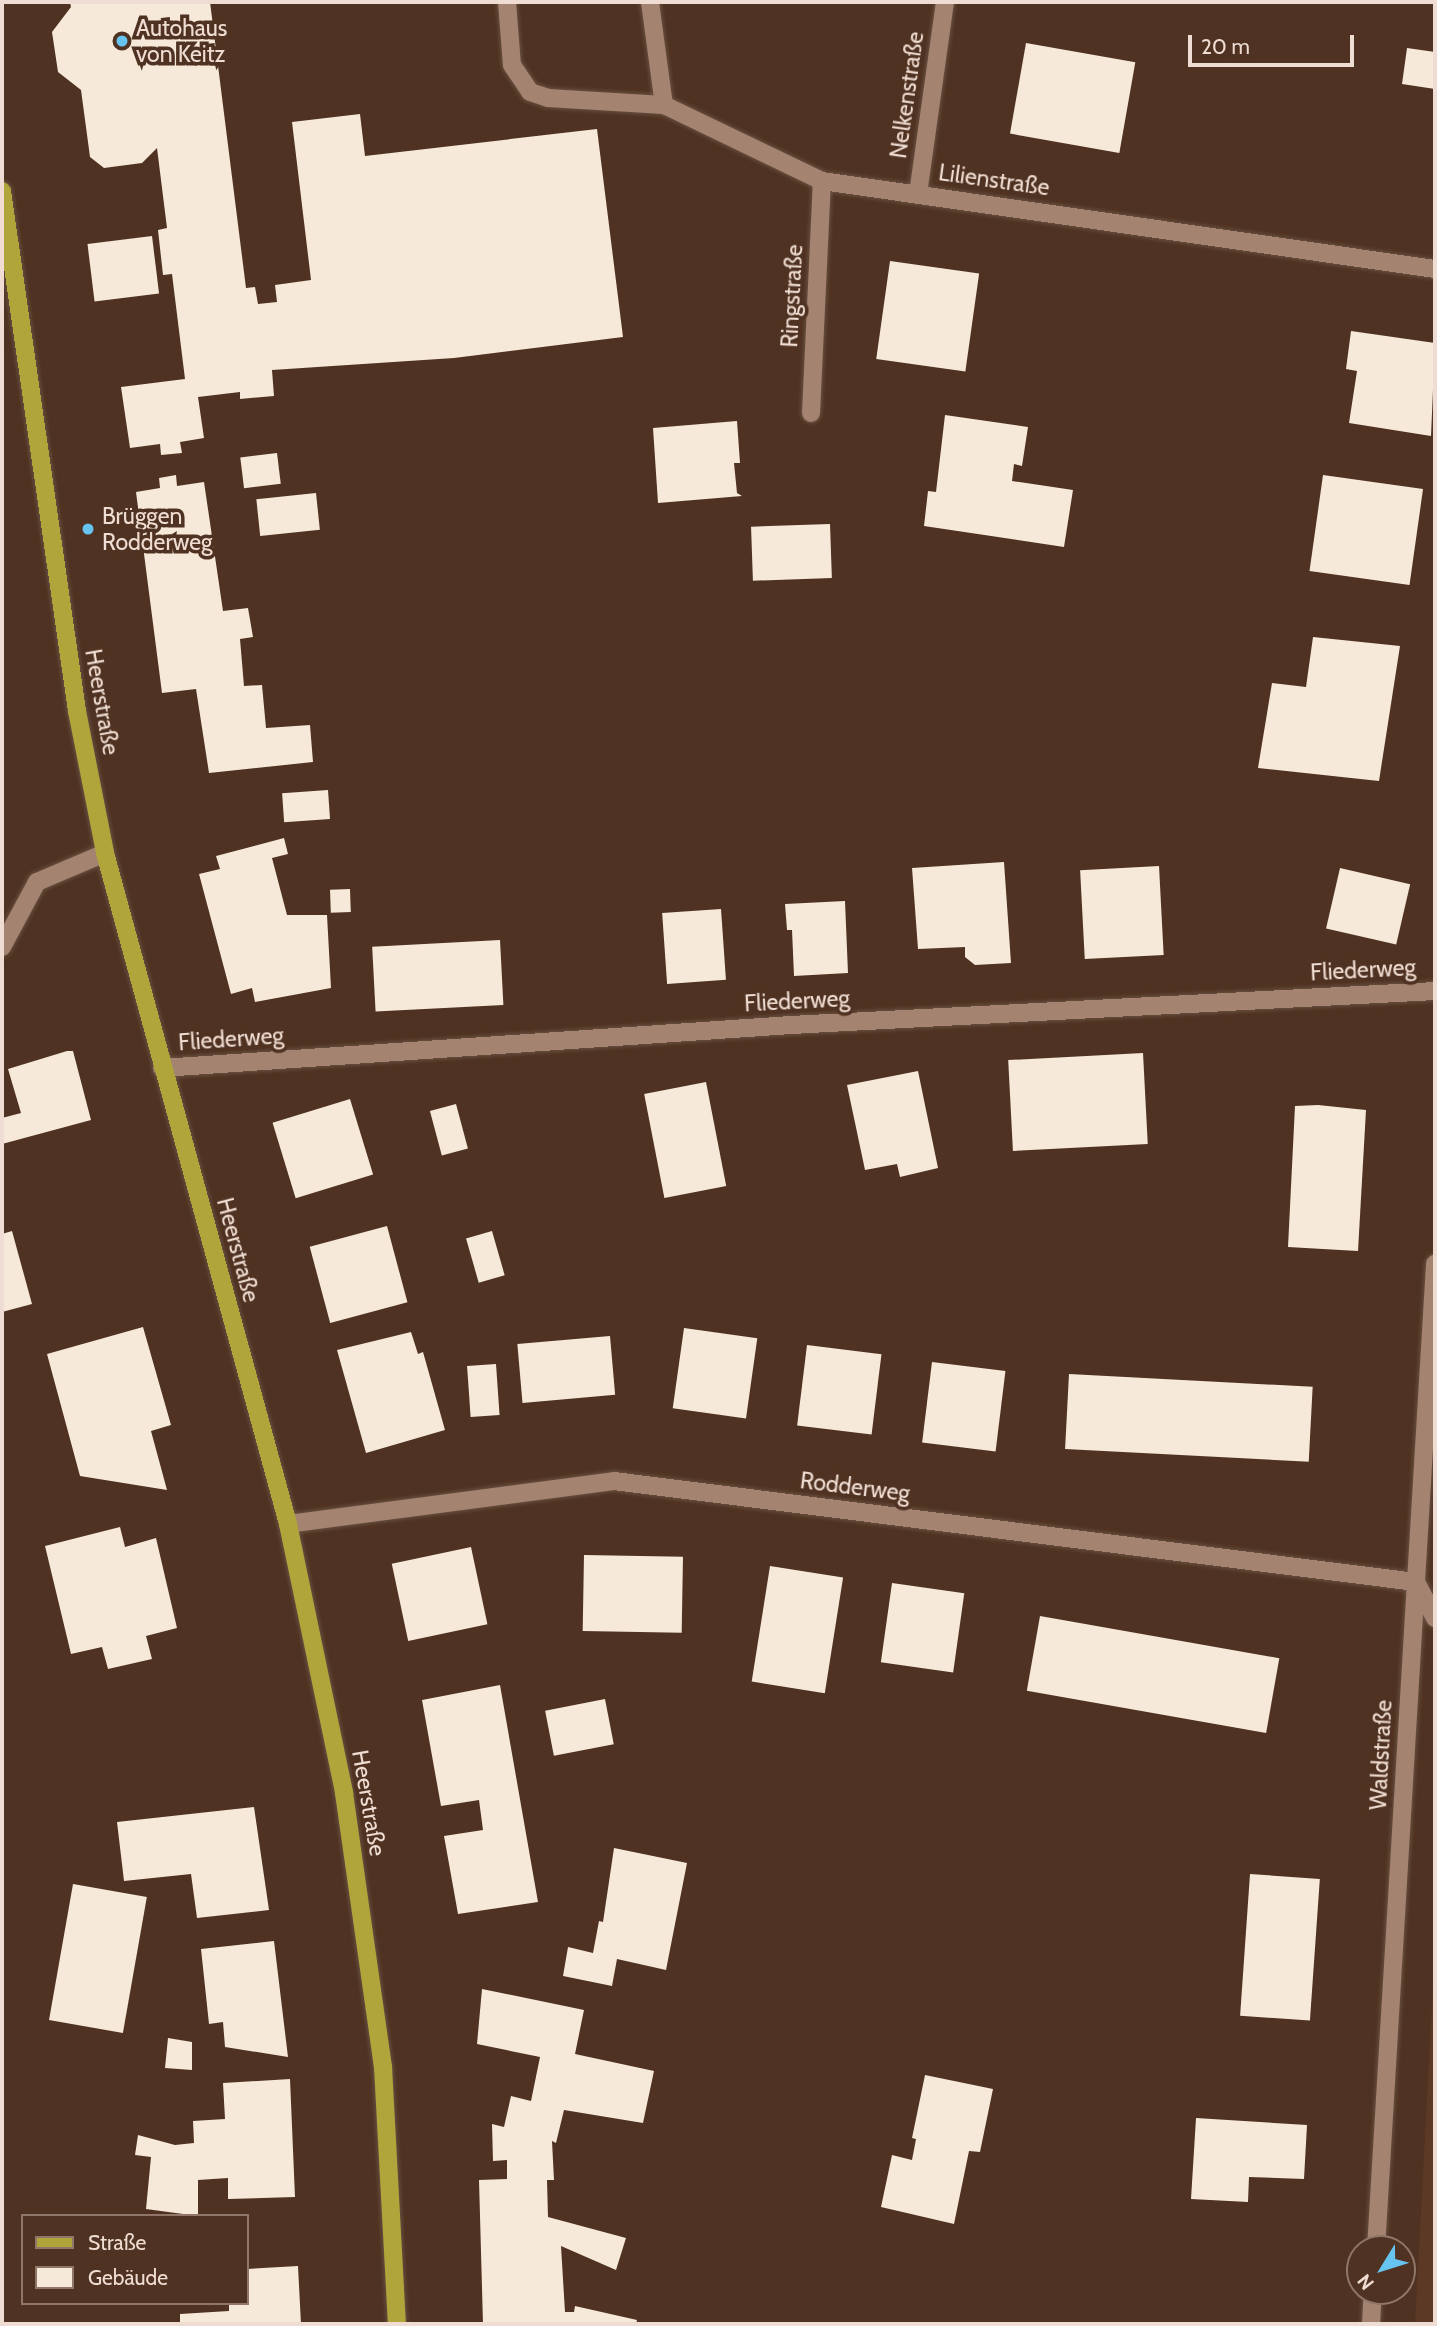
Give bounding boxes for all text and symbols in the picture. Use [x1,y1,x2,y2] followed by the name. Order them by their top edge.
[136,14,227,68] place label: Autohaus von Keitz
[1192,21,1358,65] scale bar
[884,30,930,160] street label: Nelkenstraße
[114,33,130,49] marker: Autohaus von Keitz
[1201,34,1250,59] text: 20 m
[937,159,1051,201] street label: Lilienstraße
[776,244,808,348] street label: Ringstraße
[102,502,212,556] place label: Brüggen Rodderweg
[80,521,96,537] marker: Brüggen Rodderweg
[79,647,125,757] street label: Heerstraße
[1309,953,1417,987] street label: Fliederweg
[743,984,851,1018] street label: Fliederweg
[177,1022,285,1056] street label: Fliederweg
[211,1195,265,1305] street label: Heerstraße
[799,1467,911,1507] street label: Rodderweg
[1364,1699,1398,1811] street label: Waldstraße
[346,1748,392,1858] street label: Heerstraße
[21,2214,248,2305] legend
[88,2230,146,2255] text: Straße
[1346,2235,1416,2305] north arrow
[88,2265,168,2290] text: Gebäude
[1352,2270,1379,2294] text: N

